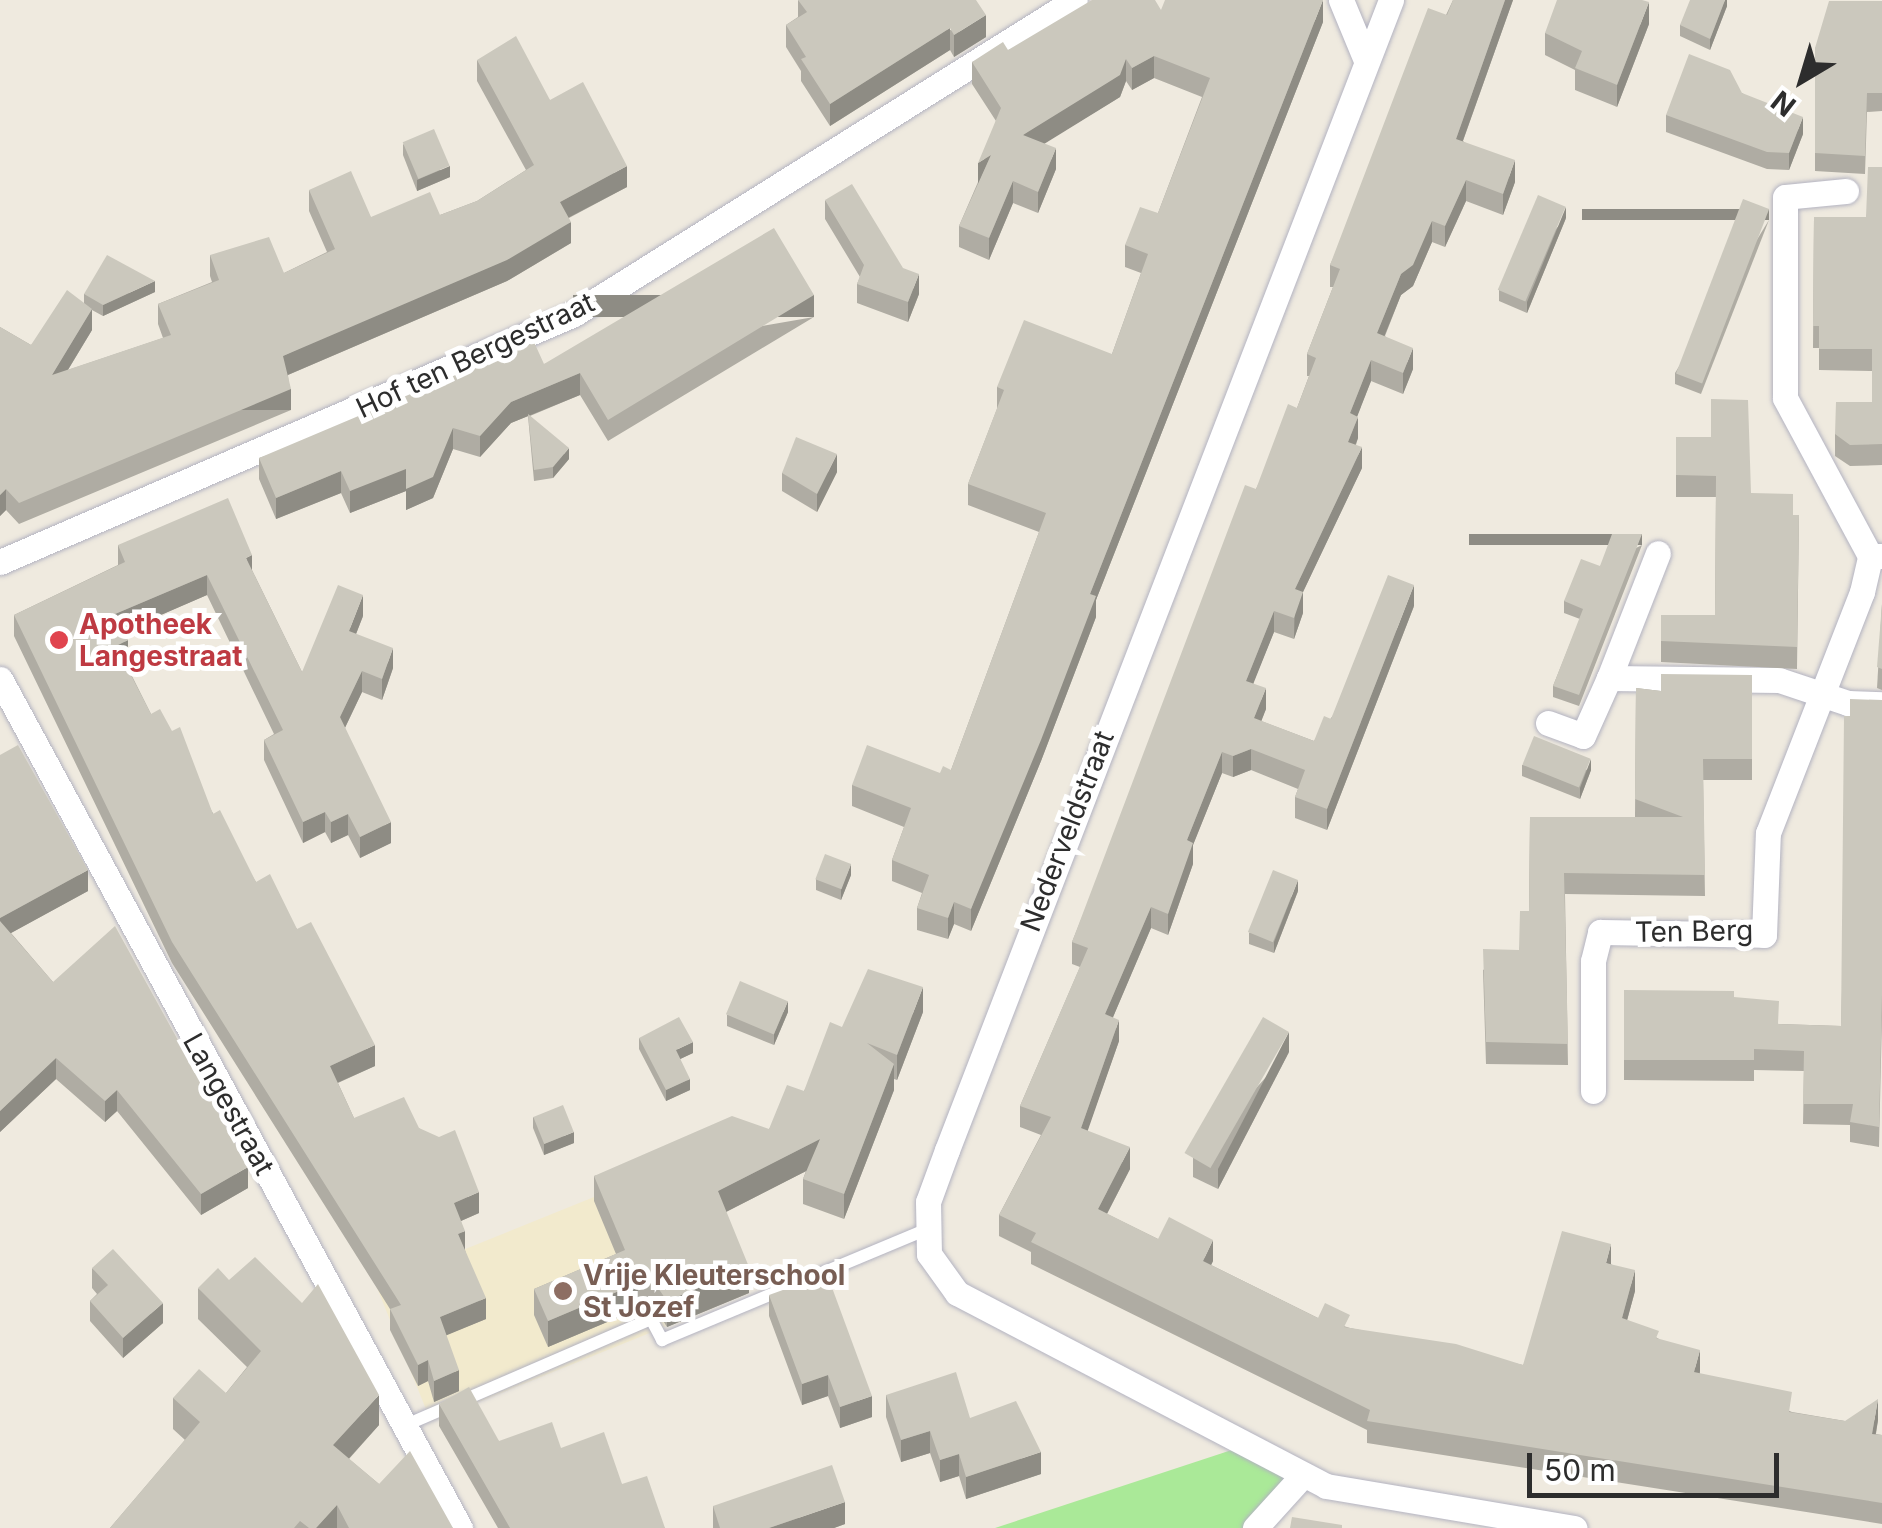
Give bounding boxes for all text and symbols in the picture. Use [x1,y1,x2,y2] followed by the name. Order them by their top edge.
[1752,30,1852,130] north arrow
[1765,84,1802,124] text: N
[351,285,599,425] street label: Hof ten Bergestraat
[79,607,243,673] place label: Apotheek Langestraat
[48,629,70,651] marker: Apotheek Langestraat
[1013,726,1121,936] street label: Nederveldstraat
[1634,913,1754,949] street label: Ten Berg
[176,1027,282,1181] street label: Langestraat
[583,1258,845,1324] place label: Vrije Kleuterschool St Jozef
[552,1280,574,1302] marker: Vrije Kleuterschool St Jozef
[1532,1433,1784,1495] scale bar
[1544,1452,1616,1488] text: 50 m

